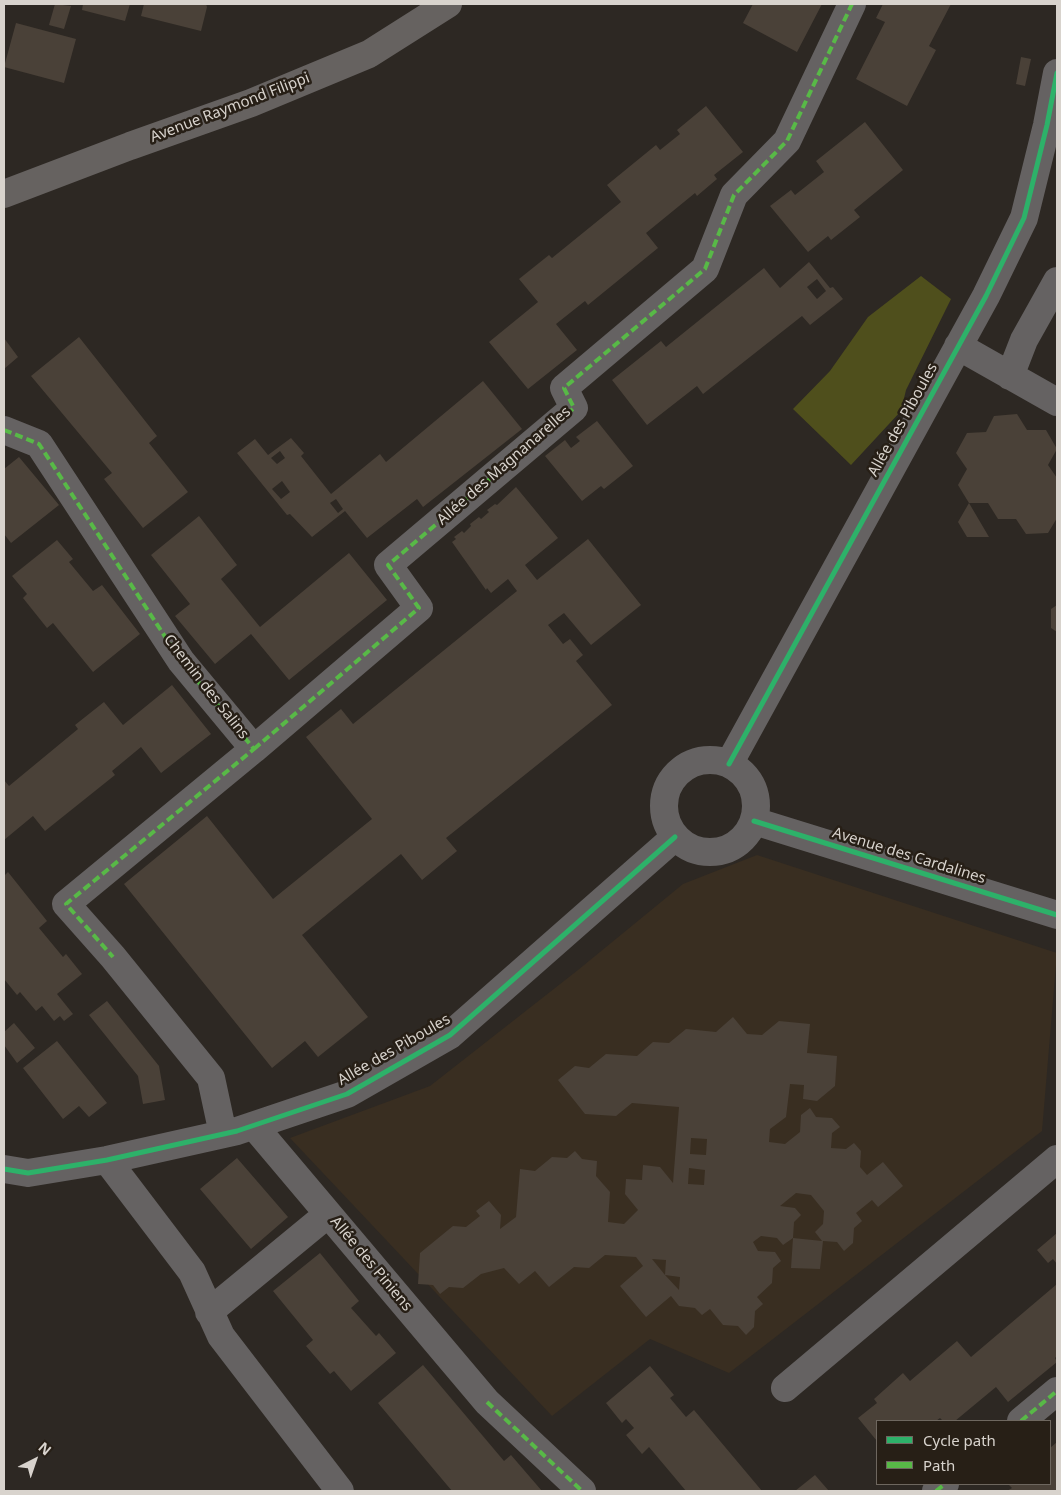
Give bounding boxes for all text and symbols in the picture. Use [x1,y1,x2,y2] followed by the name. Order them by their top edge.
[148,69,312,147] street label: Avenue Raymond Filippi
[864,360,942,480] street label: Allée des Piboules
[433,403,575,529] street label: Allée des Magnanarelles
[160,631,252,743] street label: Chemin des Salins
[830,824,988,888] street label: Avenue des Cardalines
[335,1010,453,1090] street label: Allée des Piboules
[326,1213,416,1315] street label: Allée des Piniens
[876,1420,1051,1485] legend
[923,1430,996,1450] text: Cycle path
[10,1435,60,1485] north arrow
[35,1437,56,1459] text: N
[923,1455,955,1475] text: Path

